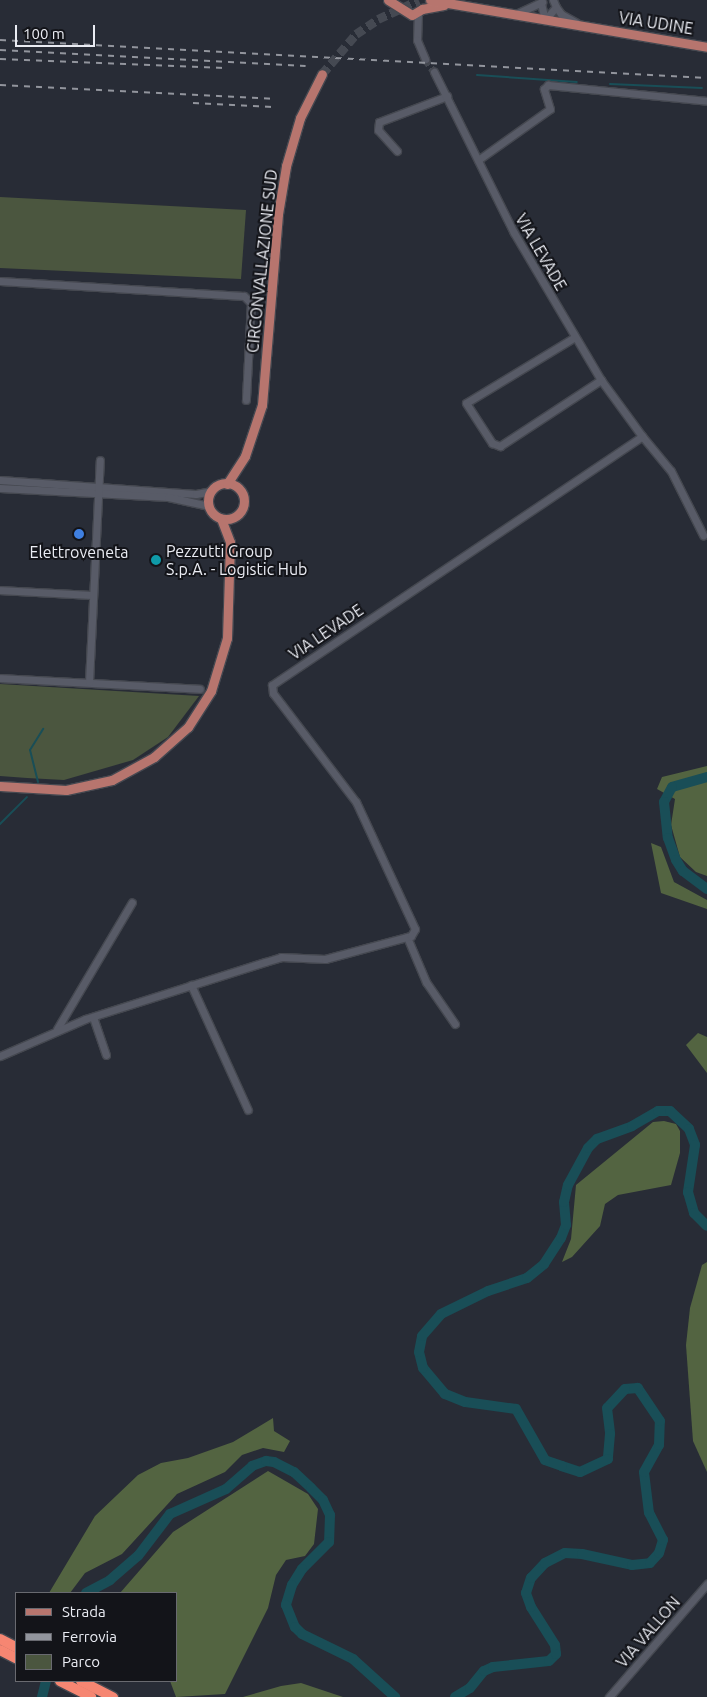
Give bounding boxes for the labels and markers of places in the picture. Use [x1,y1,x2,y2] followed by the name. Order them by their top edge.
[73,528,85,540] marker: Elettroveneta
[166,541,307,579] place label: Pezzutti Group S.p.A. - Logistic Hub
[29,542,129,562] place label: Elettroveneta
[150,554,162,566] marker: Pezzutti Group S.p.A. - Logistic Hub

